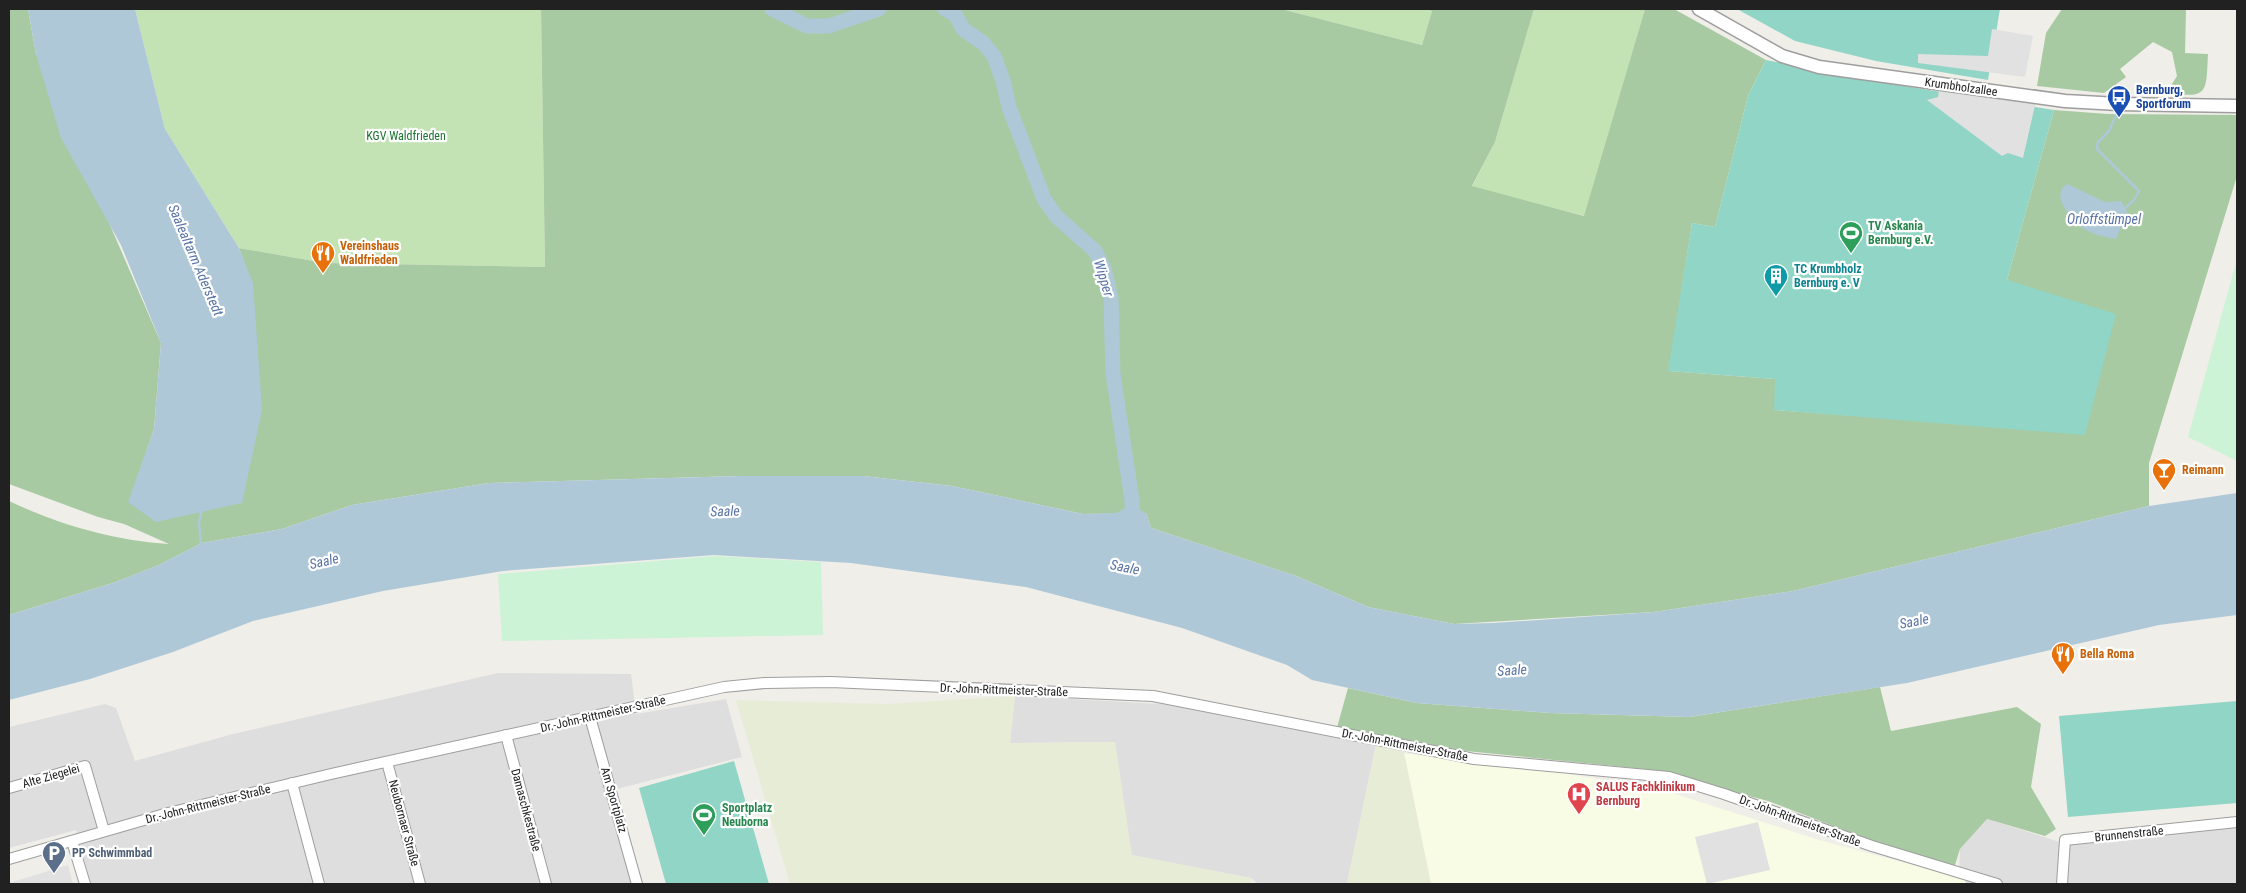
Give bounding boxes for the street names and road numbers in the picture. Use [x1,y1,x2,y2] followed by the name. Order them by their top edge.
[1924,75,1999,99] street label: Krumbholzallee
[940,681,1069,699] street label: Dr.-John-Rittmeister-Straße
[539,693,667,735] street label: Dr.-John-Rittmeister-Straße
[1341,726,1470,764] street label: Dr.-John-Rittmeister-Straße
[21,761,81,791] street label: Alte Ziegelei
[598,766,630,834] street label: Am Sportplatz
[508,767,544,853] street label: Damaschkestraße
[386,778,422,868] street label: Neubornaer Straße
[144,782,272,826] street label: Dr.-John-Rittmeister-Straße
[1737,793,1863,850] street label: Dr.-John-Rittmeister-Straße
[2094,823,2164,845] street label: Brunnenstraße

